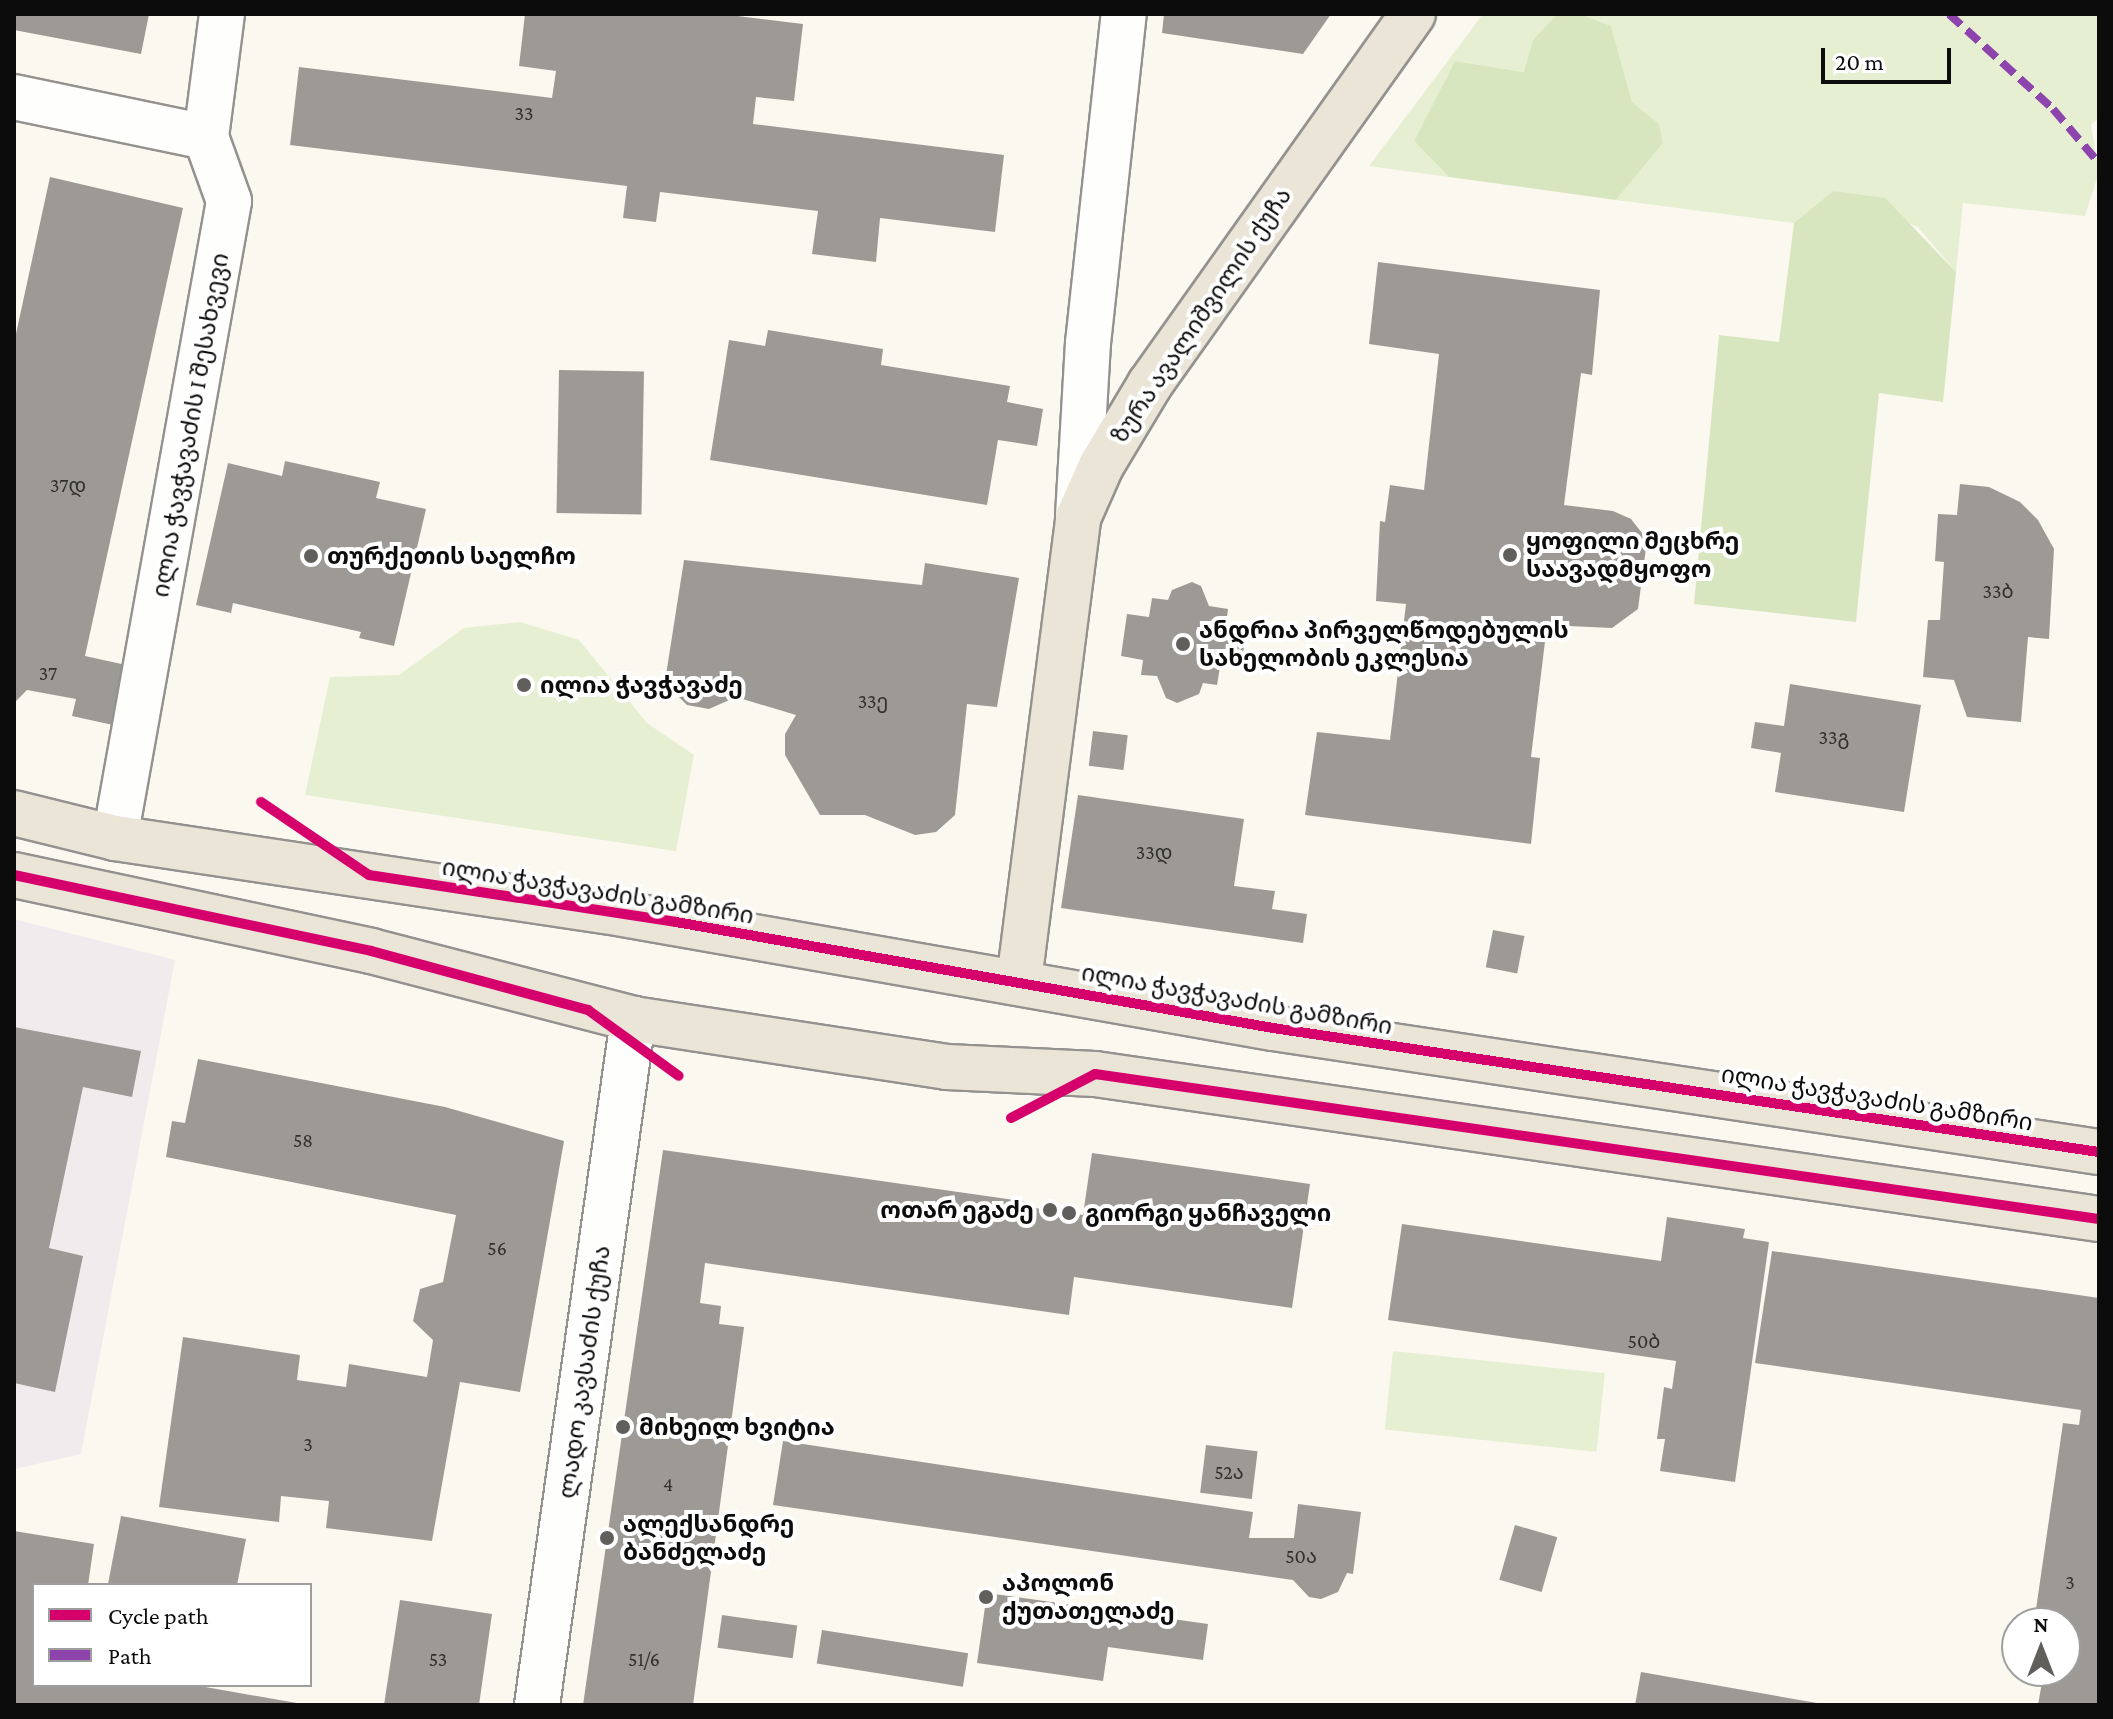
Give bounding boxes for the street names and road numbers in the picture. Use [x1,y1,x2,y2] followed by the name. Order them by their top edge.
[1105,182,1297,448] street label: ზურა ავალიშვილის ქუჩა
[146,251,234,599] street label: ილია ჭავჭავაძის I შესახვევი
[440,852,756,930] street label: ილია ჭავჭავაძის გამზირი
[1079,957,1395,1041] street label: ილია ჭავჭავაძის გამზირი
[1719,1059,2035,1137] street label: ილია ჭავჭავაძის გამზირი
[552,1244,616,1500] street label: ლადო კავსაძის ქუჩა

